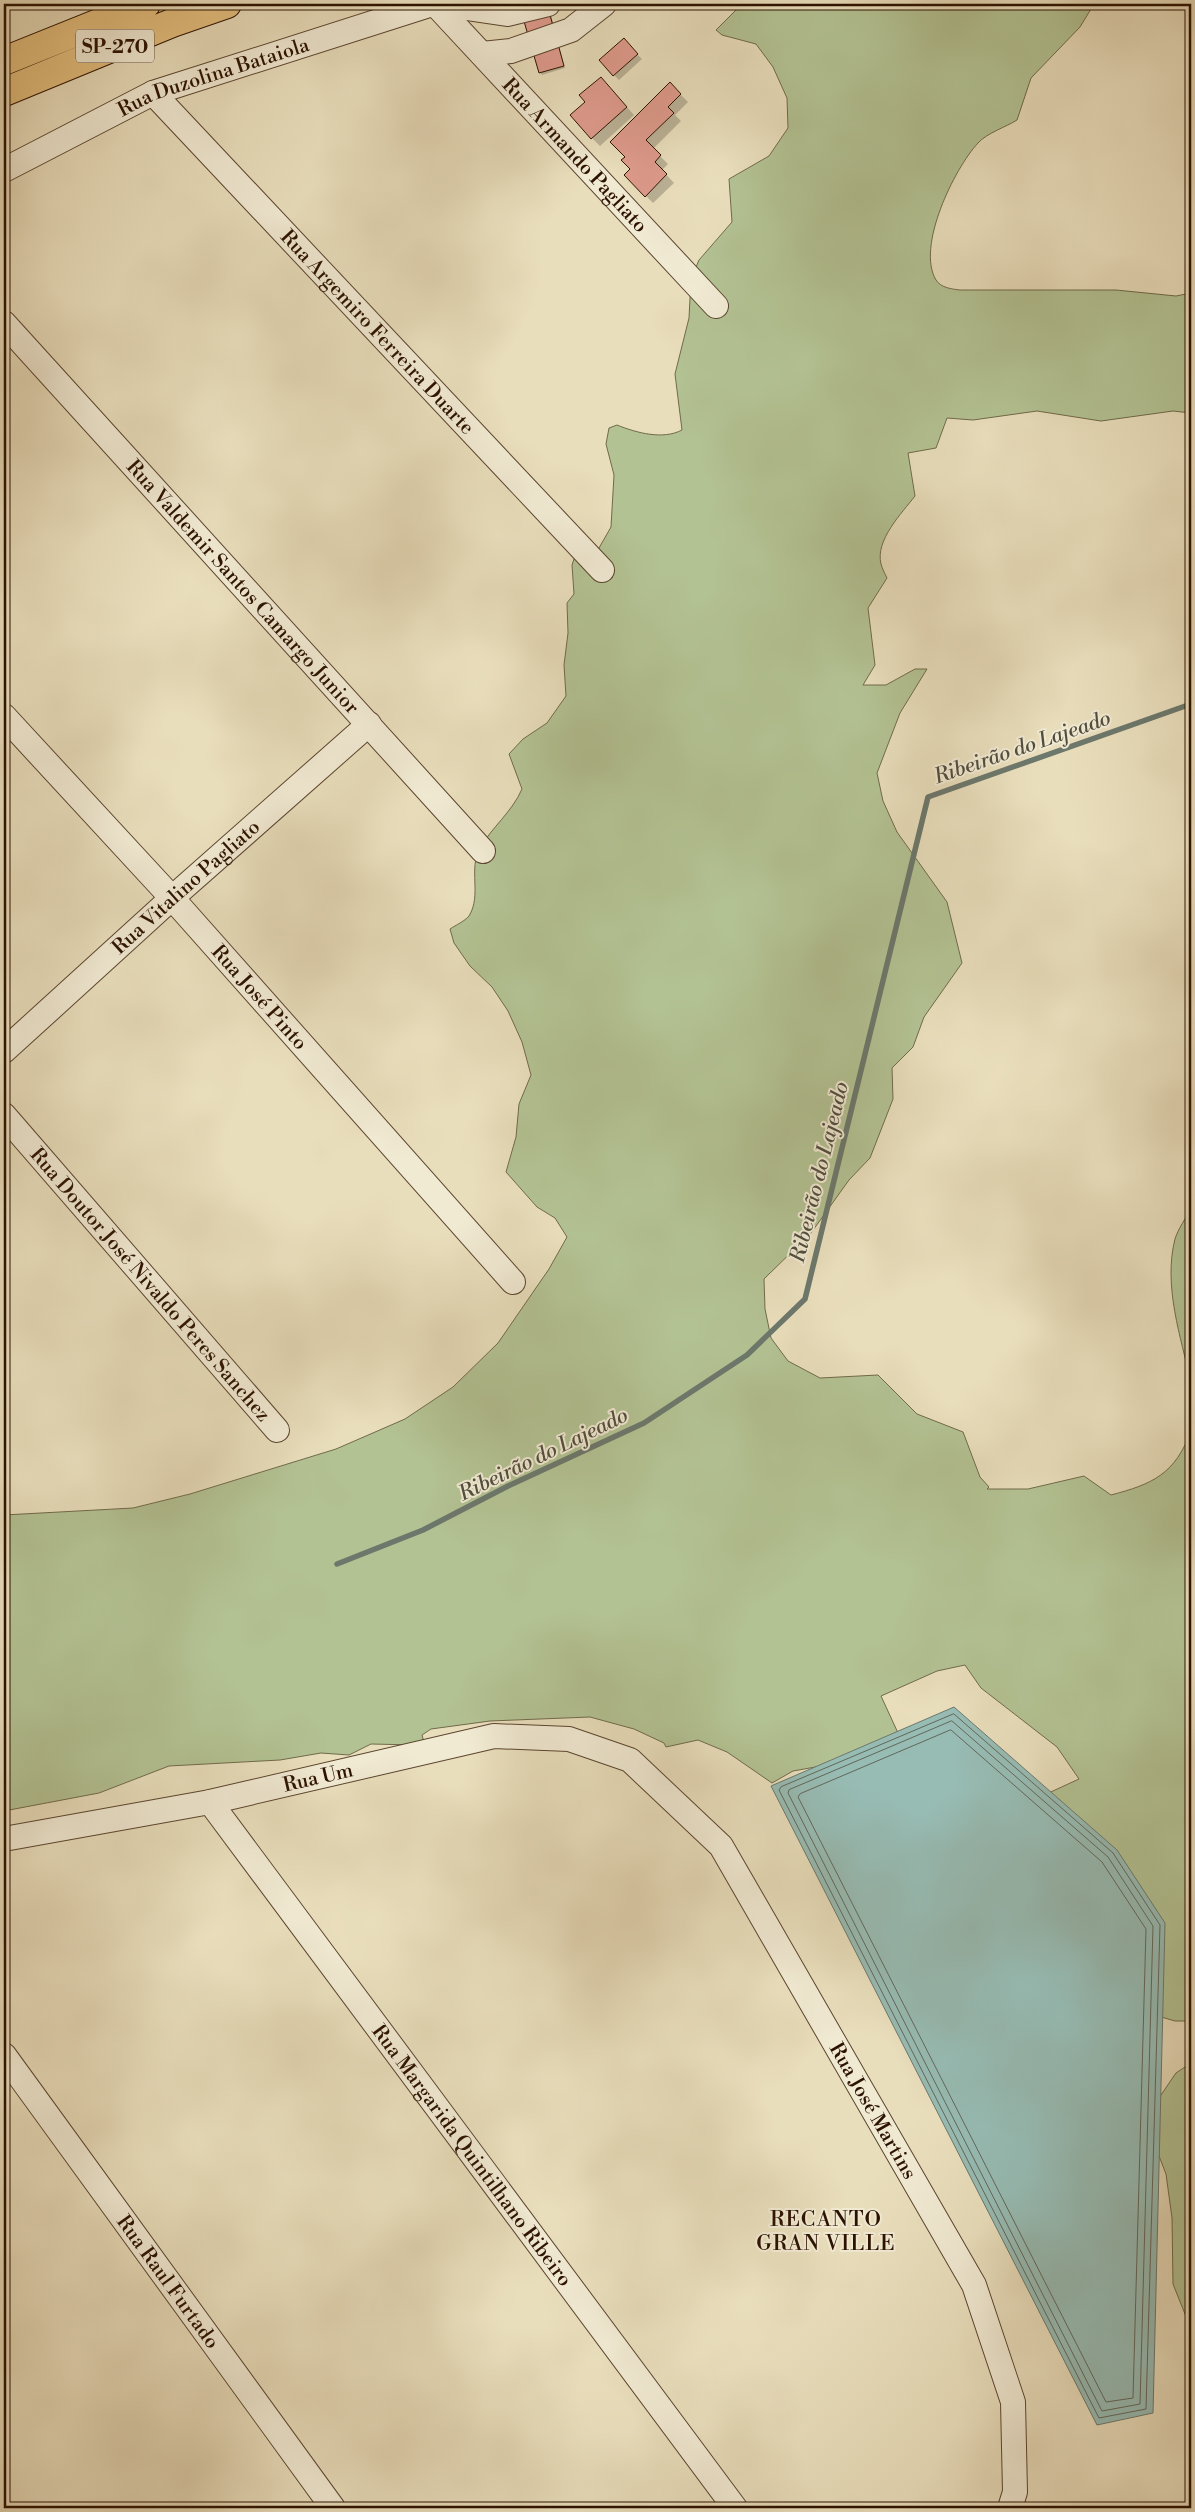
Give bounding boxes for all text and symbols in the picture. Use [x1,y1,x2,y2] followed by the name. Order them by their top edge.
[76,29,154,62] road number: SP-270
[114,33,313,123] street label: Rua Duzolina Bataiola
[496,73,652,238] street label: Rua Armando Pagliato
[274,225,479,441] street label: Rua Argemiro Ferreira Duarte
[120,455,364,720] street label: Rua Valdemir Santos Camargo Junior
[930,705,1114,791] water label: Ribeirão do Lajeado
[107,815,266,960] street label: Rua Vitalino Pagliato
[205,940,312,1056] street label: Rua José Pinto
[785,1079,855,1266] water label: Ribeirão do Lajeado
[24,1143,275,1427] street label: Rua Doutor José Nivaldo Peres Sanchez
[454,1403,632,1508] water label: Ribeirão do Lajeado
[281,1758,356,1799] street label: Rua Um
[366,2020,577,2292] street label: Rua Margarida Quintilhano Ribeiro
[823,2038,921,2184] street label: Rua José Martins
[756,2207,896,2257] district label: RECANTO GRAN VILLE
[110,2211,224,2354] street label: Rua Raul Furtado

